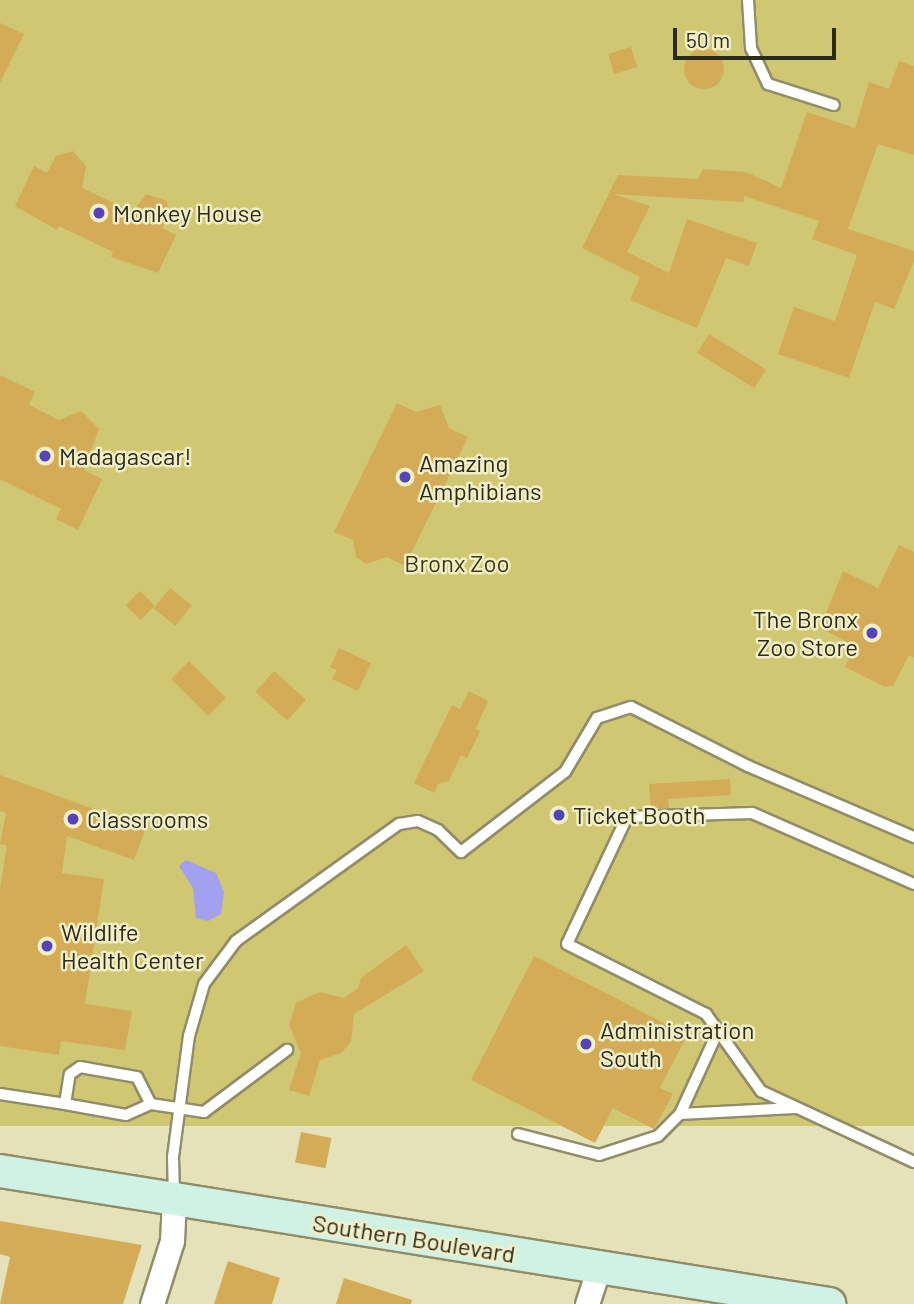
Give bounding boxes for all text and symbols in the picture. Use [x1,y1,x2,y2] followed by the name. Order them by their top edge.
[676,14,839,58] scale bar
[686,27,730,52] text: 50 m
[113,199,262,227] place label: Monkey House
[91,205,107,221] marker: Monkey House
[59,442,192,470] place label: Madagascar!
[37,448,53,464] marker: Madagascar!
[419,449,542,505] place label: Amazing Amphibians
[397,469,413,485] marker: Amazing Amphibians
[404,549,510,577] park label: Bronx Zoo
[753,605,858,661] place label: The Bronx Zoo Store
[864,625,880,641] marker: The Bronx Zoo Store
[573,801,705,829] place label: Ticket Booth
[87,805,208,833] place label: Classrooms
[551,807,567,823] marker: Ticket Booth
[65,811,81,827] marker: Classrooms
[61,918,204,974] place label: Wildlife Health Center
[39,938,55,954] marker: Wildlife Health Center
[600,1016,754,1072] place label: Administration South
[578,1036,594,1052] marker: Administration South
[311,1208,517,1268] street label: Southern Boulevard

